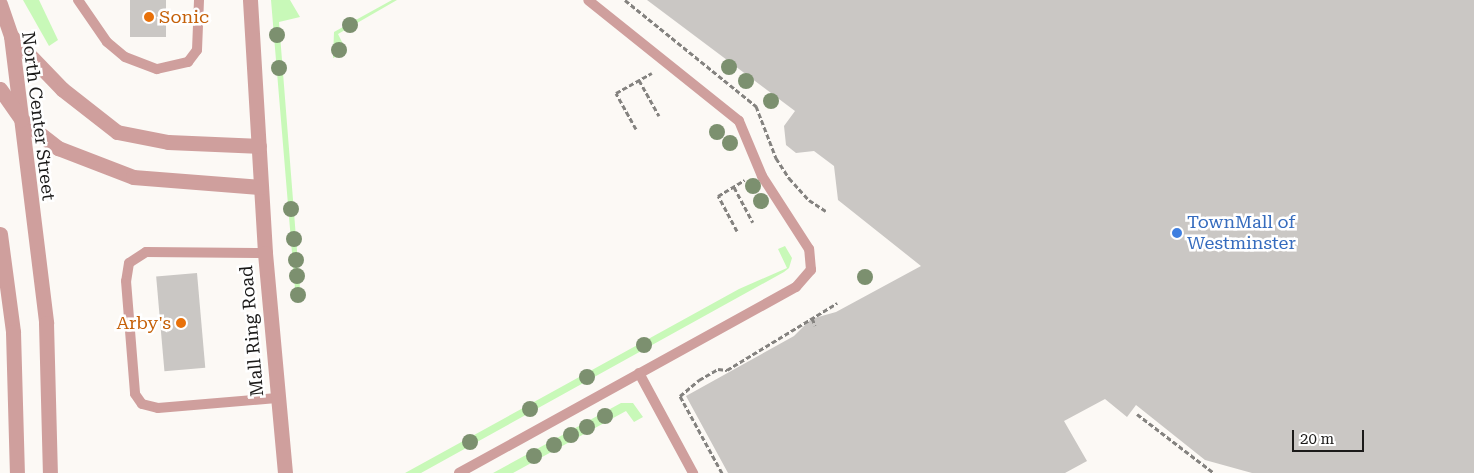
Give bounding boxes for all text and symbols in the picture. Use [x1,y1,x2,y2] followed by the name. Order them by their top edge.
[159,6,209,28] place label: Sonic
[143,11,155,23] marker: Sonic
[17,30,59,202] street label: North Center Street
[1187,212,1296,254] place label: TownMall of Westminster
[1171,227,1183,239] marker: TownMall of Westminster
[236,265,268,397] street label: Mall Ring Road
[116,312,171,334] place label: Arby's
[175,317,187,329] marker: Arby's
[1294,420,1366,452] scale bar
[1300,430,1334,448] text: 20 m

